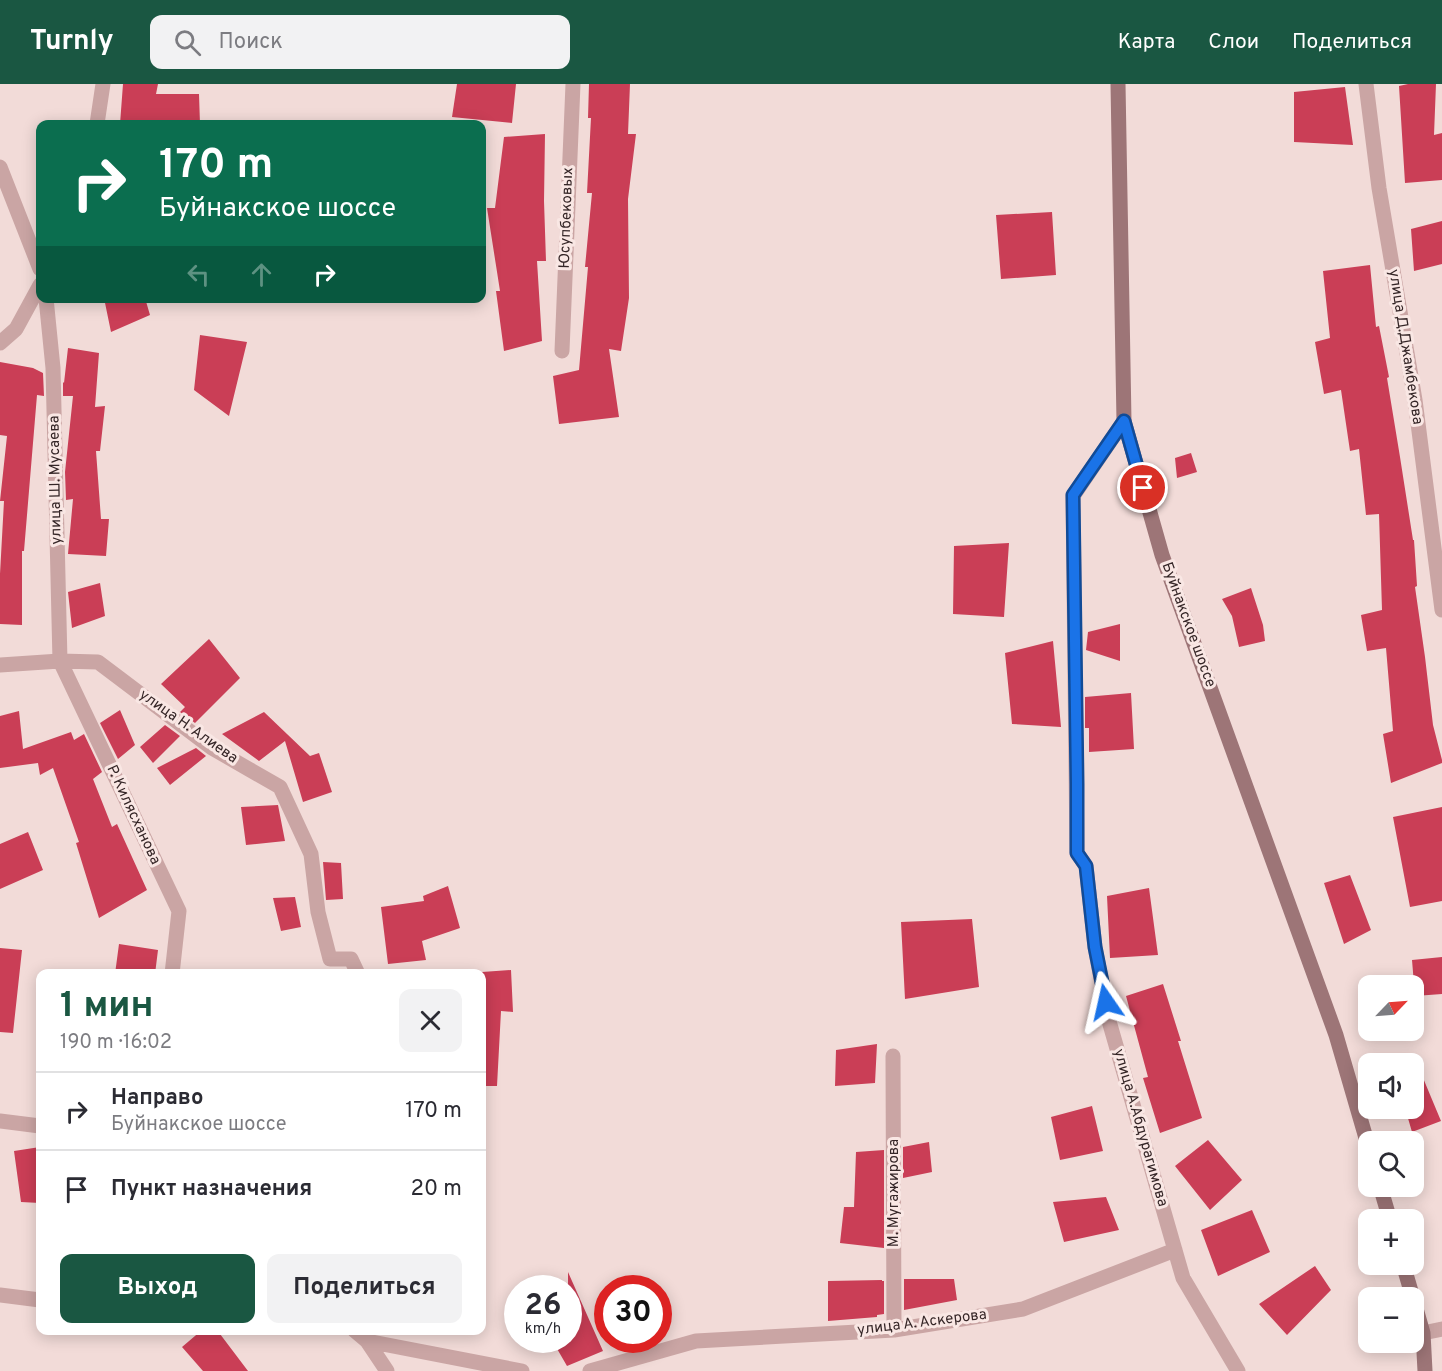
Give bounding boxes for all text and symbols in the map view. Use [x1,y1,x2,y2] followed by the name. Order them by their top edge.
[150,15,570,69] search box
[30,24,114,60] text: Turnly
[171,26,204,59] icon: search
[219,29,283,56] text: Поиск
[1118,29,1175,56] text: Карта
[1208,29,1259,56] text: Слои
[1292,29,1412,56] text: Поделиться
[159,140,273,193] text: 170 m
[60,144,138,222] icon: right
[556,167,578,269] street label: Юсупбековых
[159,192,396,226] text: Буйнакское шоссе
[182,258,215,291] icon: left
[245,258,278,291] icon: ahead
[308,258,341,291] icon: right
[1383,268,1427,426] street label: улица Д.Джамбекова
[45,415,67,545] street label: улица Ш. Мусаева
[1117,462,1168,513] pin
[1126,471,1159,504] icon: arrive
[1157,560,1219,690] street label: Буйнакское шоссе
[135,686,241,768] street label: улица Н. Алиева
[102,762,164,868] street label: Р. Килясханова
[1074,970,1138,1034] position arrow
[1358,975,1424,1041] north arrow
[1358,975,1424,1353] map controls
[60,984,154,1030] text: 1 мин
[399,989,462,1052] button: close
[60,1030,172,1056] text: 190 m · 16:02
[1108,1047,1172,1209] street label: улица А.Абдурагимова
[1358,1053,1424,1119] button: sound
[111,1085,203,1112] text: Направо
[60,1095,93,1128] icon: right
[405,1098,462,1125] text: 170 m
[111,1112,287,1138] text: Буйнакское шоссе
[1358,1131,1424,1197] button: search
[885,1139,904,1247] street label: М. Мугажирова
[60,1173,93,1206] icon: arrive
[111,1176,312,1203] text: Пункт назначения
[411,1176,462,1203] text: 20 m
[1358,1209,1424,1275] button: +
[60,1254,255,1323] button: Выход
[267,1254,462,1323] button: Поделиться
[594,1275,672,1353] speed limit sign: 30
[1358,1287,1424,1353] button: −
[525,1288,561,1325] text: 26
[856,1306,988,1340] street label: улица А. Аскерова
[525,1320,561,1339] text: km/h

